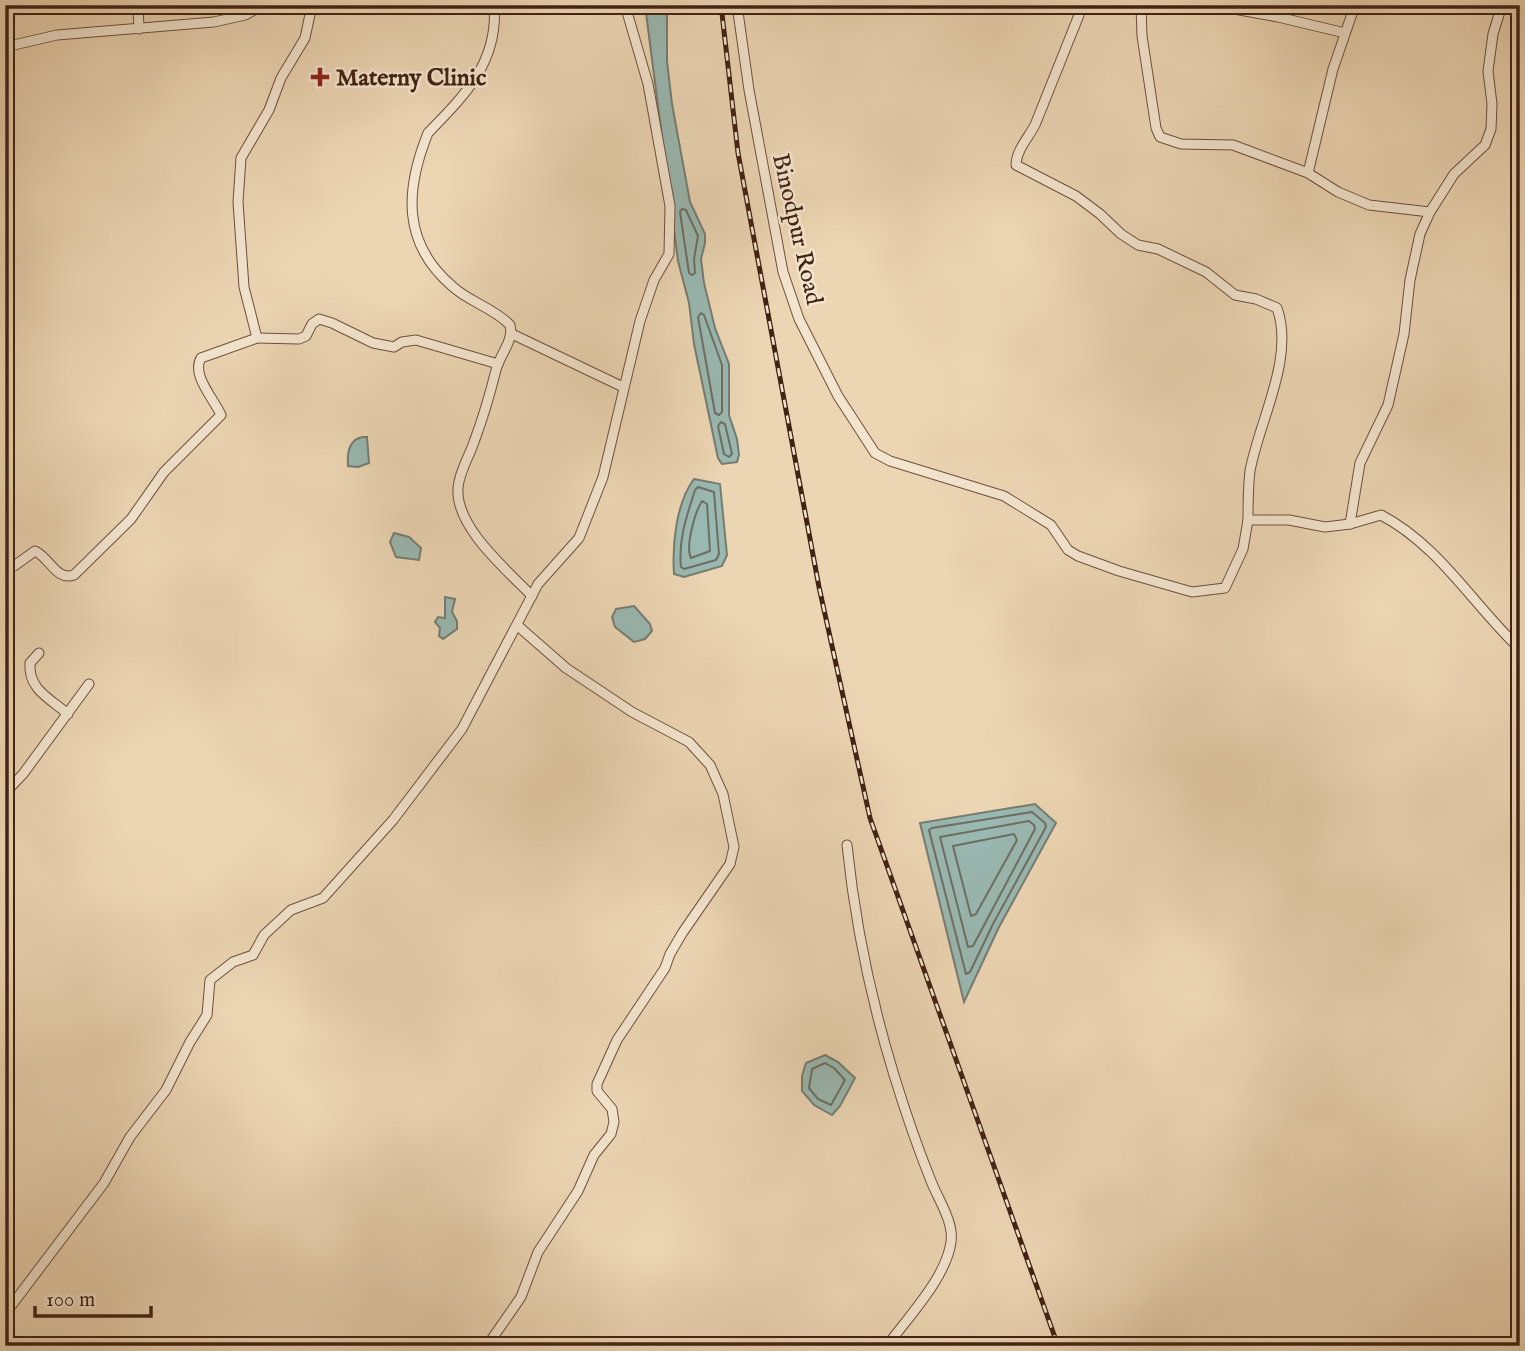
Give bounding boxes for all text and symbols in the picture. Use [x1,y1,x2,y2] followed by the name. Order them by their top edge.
[336,63,486,94] place label: Materny Clinic
[310,67,330,87] marker: Materny Clinic
[764,151,829,308] street label: Binodpur Road
[35,1274,150,1318] scale bar
[46,1287,95,1314] text: 100 m

